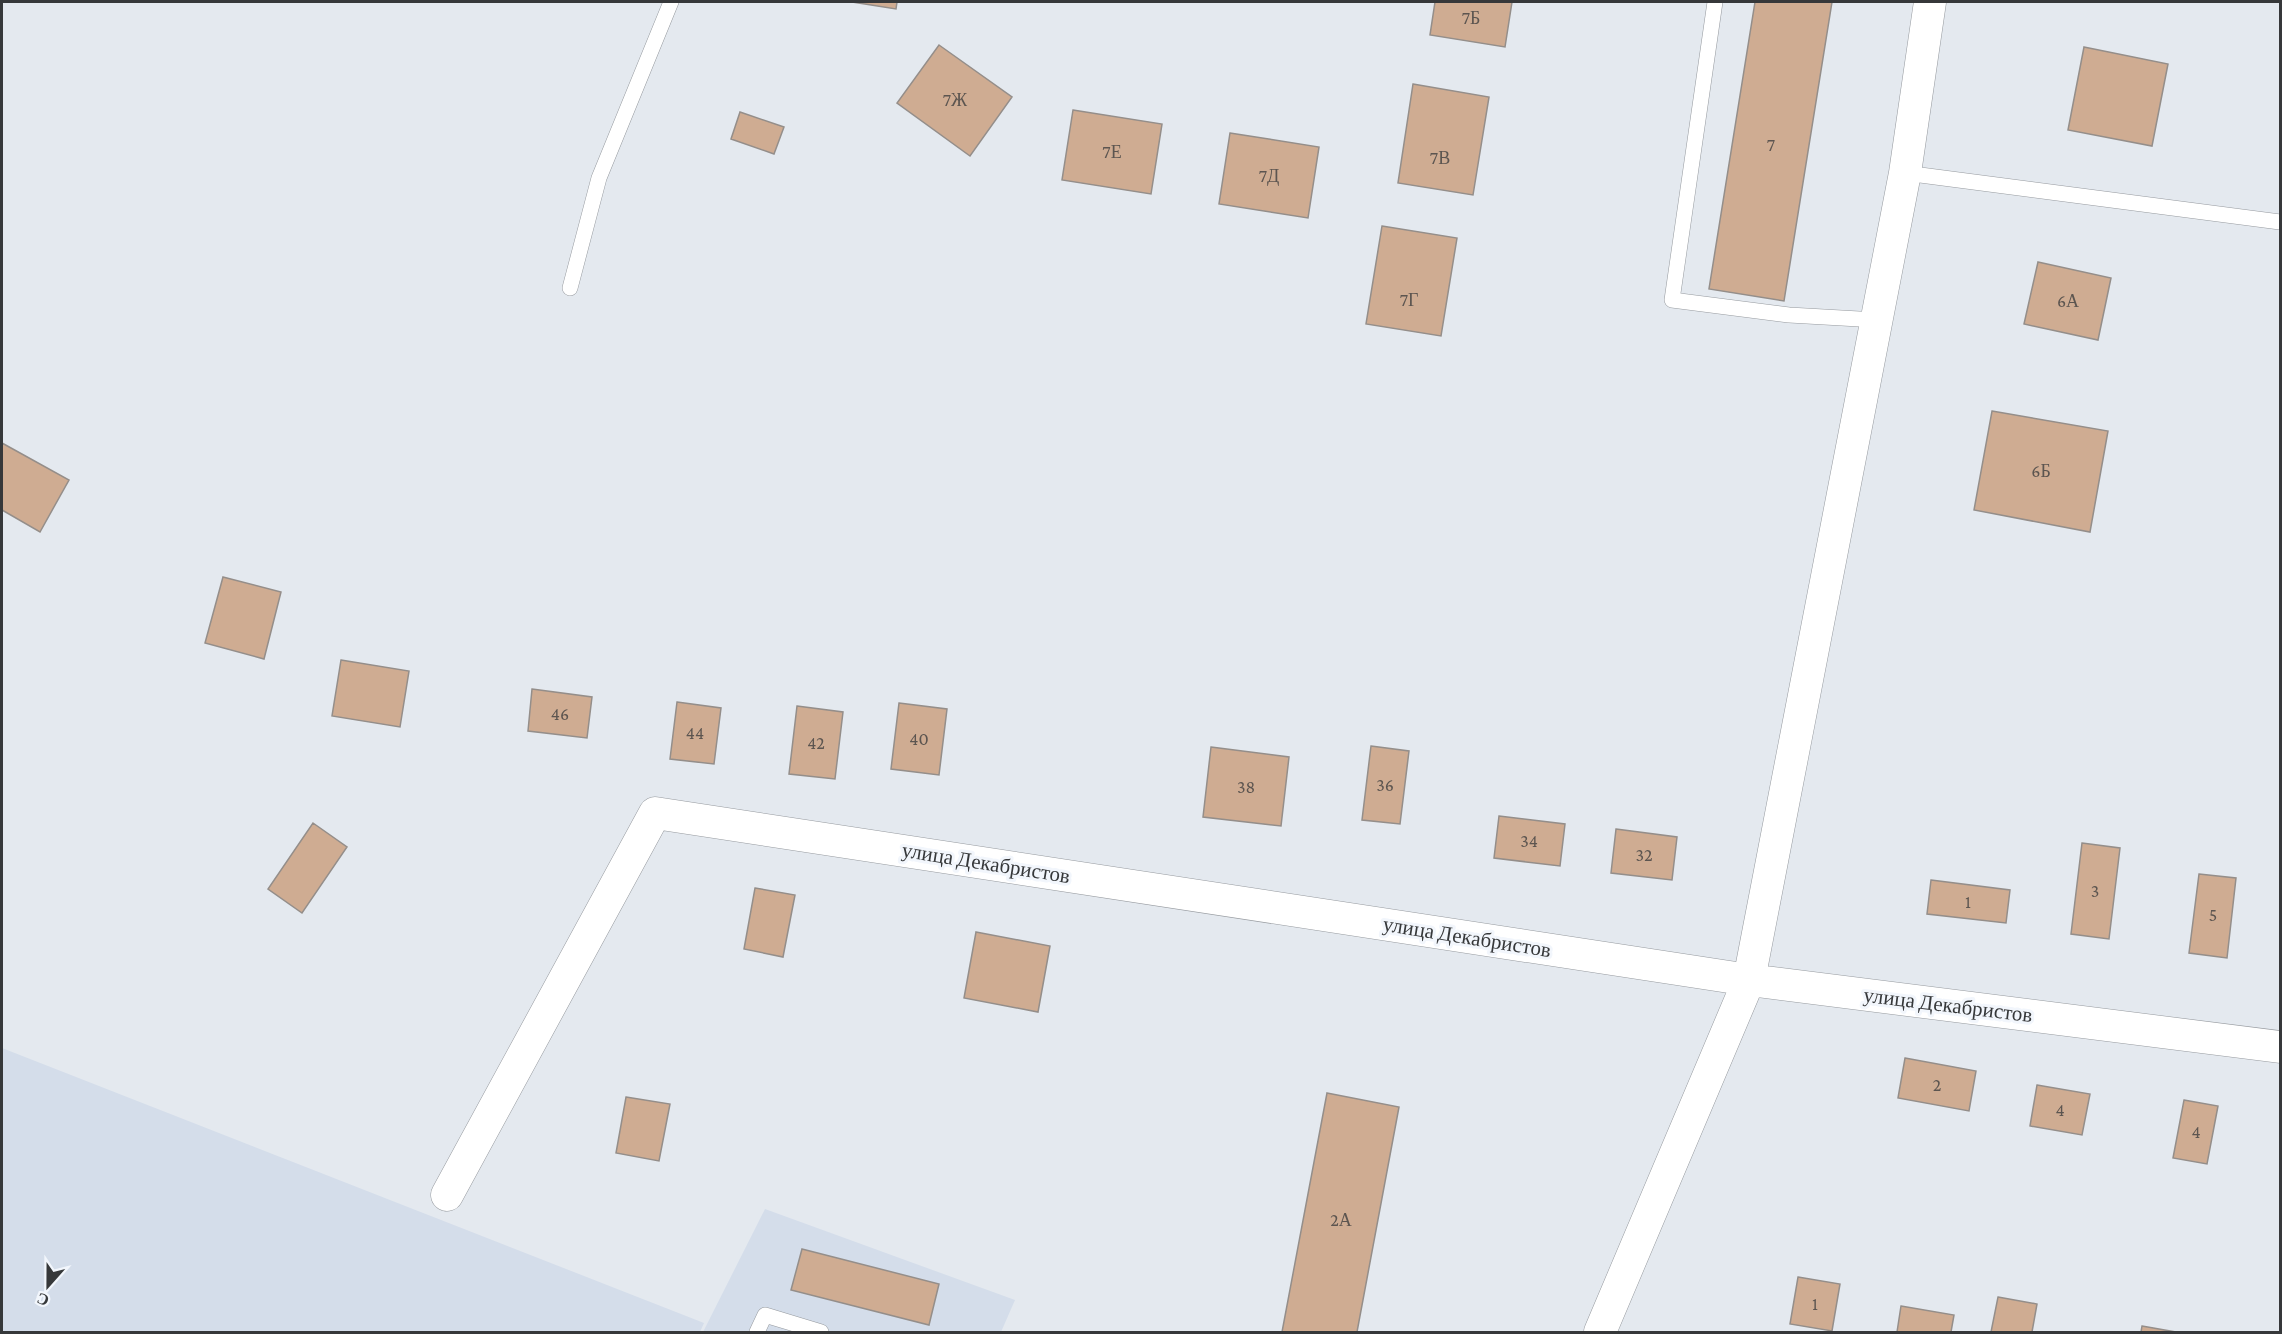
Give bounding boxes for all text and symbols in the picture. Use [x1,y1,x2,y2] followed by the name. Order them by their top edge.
[1462,8,1480,28] house number: 7Б
[943,90,968,110] house number: 7Ж
[1767,135,1775,155] house number: 7
[1102,142,1122,162] house number: 7Е
[1430,148,1450,168] house number: 7В
[1259,166,1279,186] house number: 7Д
[1400,290,1418,310] house number: 7Г
[2057,291,2079,311] house number: 6А
[2031,461,2051,481] house number: 6Б
[551,704,569,724] house number: 46
[686,723,704,743] house number: 44
[909,729,929,749] house number: 40
[807,733,825,753] house number: 42
[1376,775,1394,795] house number: 36
[1237,777,1255,797] house number: 38
[1520,831,1538,851] house number: 34
[900,838,1072,888] street label: улица Декабристов
[1635,845,1653,865] house number: 32
[2091,881,2099,901] house number: 3
[1965,892,1971,912] house number: 1
[2209,905,2217,925] house number: 5
[1381,912,1553,962] street label: улица Декабристов
[1862,983,2034,1027] street label: улица Декабристов
[1933,1075,1941,1095] house number: 2
[2055,1100,2065,1120] house number: 4
[2191,1122,2201,1142] house number: 4
[1330,1210,1352,1230] house number: 2А
[18,1256,78,1316] north arrow
[34,1290,51,1310] text: С
[1812,1294,1818,1314] house number: 1

